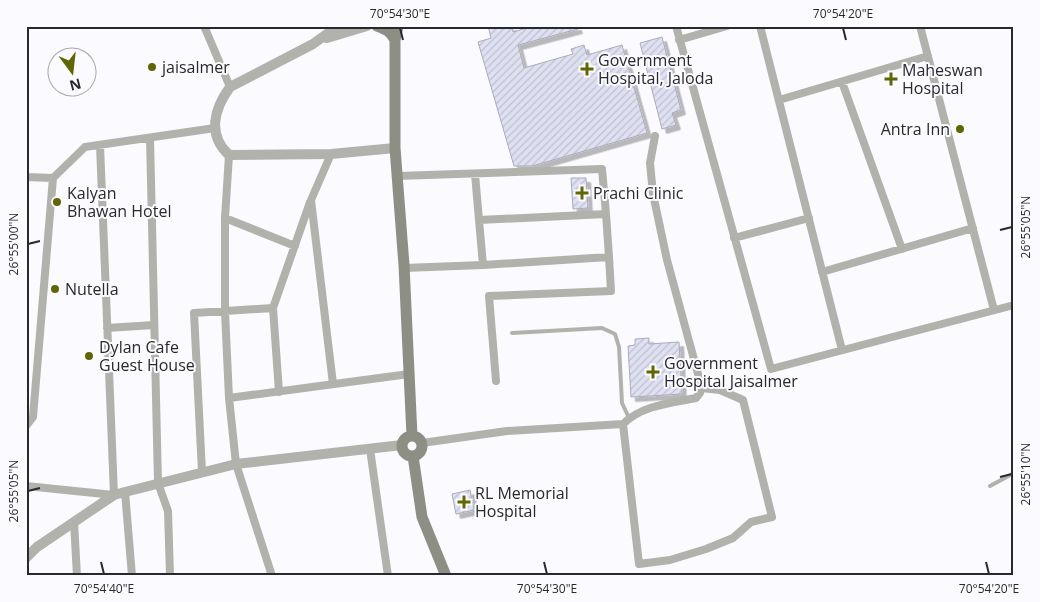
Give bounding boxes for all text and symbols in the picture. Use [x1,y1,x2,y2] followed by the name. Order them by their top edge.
[370,5,430,22] text: 70°54'30"E
[813,5,873,22] text: 70°54'20"E
[48,48,98,98] north arrow
[598,49,713,89] place label: Government Hospital, Jaloda
[161,56,230,78] place label: jaisalmer
[902,59,983,99] place label: Maheswan Hospital
[146,61,158,73] marker: jaisalmer
[580,62,594,76] marker: Government Hospital, Jaloda
[884,72,898,86] marker: Maheswan Hospital
[68,74,83,96] text: N
[881,118,950,140] place label: Antra Inn
[954,123,966,135] marker: Antra Inn
[67,182,171,222] place label: Kalyan Bhawan Hotel
[593,182,684,204] place label: Prachi Clinic
[575,186,589,200] marker: Prachi Clinic
[51,196,63,208] marker: Kalyan Bhawan Hotel
[1017,196,1034,258] text: 26°55'05"N
[5,213,22,275] text: 26°55'00"N
[65,278,119,300] place label: Nutella
[49,283,61,295] marker: Nutella
[99,336,195,376] place label: Dylan Cafe Guest House
[83,350,95,362] marker: Dylan Cafe Guest House
[664,352,798,392] place label: Government Hospital Jaisalmer
[646,365,660,379] marker: Government Hospital Jaisalmer
[1017,443,1034,505] text: 26°55'10"N
[5,460,22,522] text: 26°55'05"N
[475,482,569,522] place label: RL Memorial Hospital
[457,495,471,509] marker: RL Memorial Hospital
[74,580,134,597] text: 70°54'40"E
[517,580,577,597] text: 70°54'30"E
[959,580,1019,597] text: 70°54'20"E

